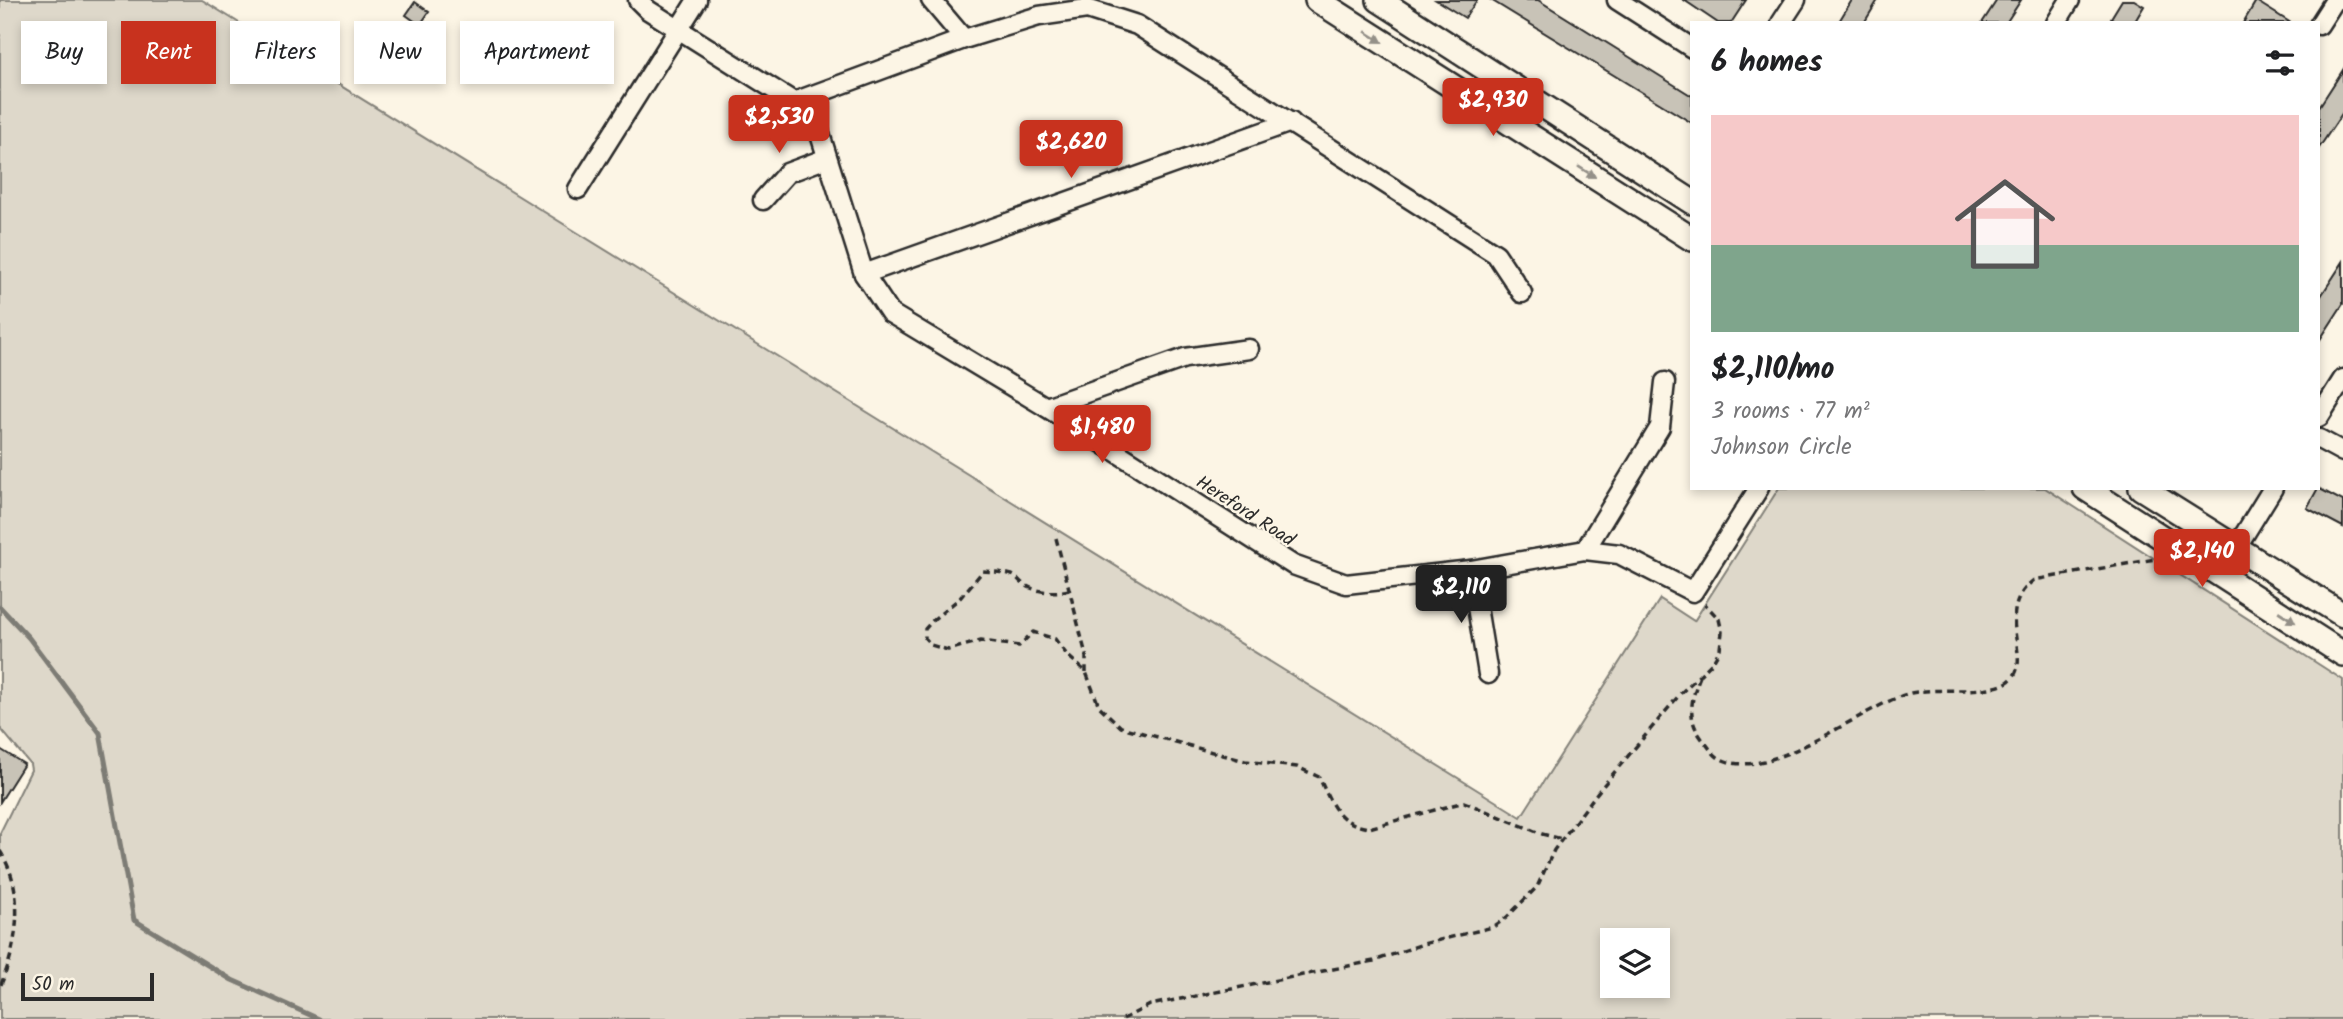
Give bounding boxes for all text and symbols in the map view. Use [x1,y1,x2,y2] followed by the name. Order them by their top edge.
[21,21,107,84] chip: Buy
[121,21,216,84] chip: Rent
[230,21,340,84] chip: Filters
[354,21,446,84] chip: New
[460,21,614,84] chip: Apartment
[1365,30,1384,43] one-way arrow
[1711,39,1823,87] text: 6 homes
[2261,44,2299,82] icon: filters
[1436,78,1550,138] pin: $2,930
[1458,83,1528,119] text: $2,930
[722,96,836,155] pin: $2,530
[744,100,814,136] text: $2,530
[1014,120,1128,180] pin: $2,620
[1036,125,1106,161] text: $2,620
[1942,161,2068,287] icon: home
[1577,165,1596,178] one-way arrow
[1711,346,1834,394] text: $2,110/mo
[1711,394,1870,430] text: 3 rooms · 77 m²
[1045,406,1159,465] pin: $1,480
[1070,410,1134,446] text: $1,480
[1711,430,1852,466] text: Johnson Circle
[1189,468,1301,555] street label: Hereford Road
[2145,530,2259,589] pin: $2,140
[2170,534,2234,570] text: $2,140
[1404,566,1518,625] pin: $2,110
[1432,570,1490,606] text: $2,110
[2277,611,2296,624] one-way arrow
[1600,928,1670,998] map controls
[1600,928,1670,998] button: layers
[21,970,154,1002] scale bar
[32,970,74,1000] text: 50 m

